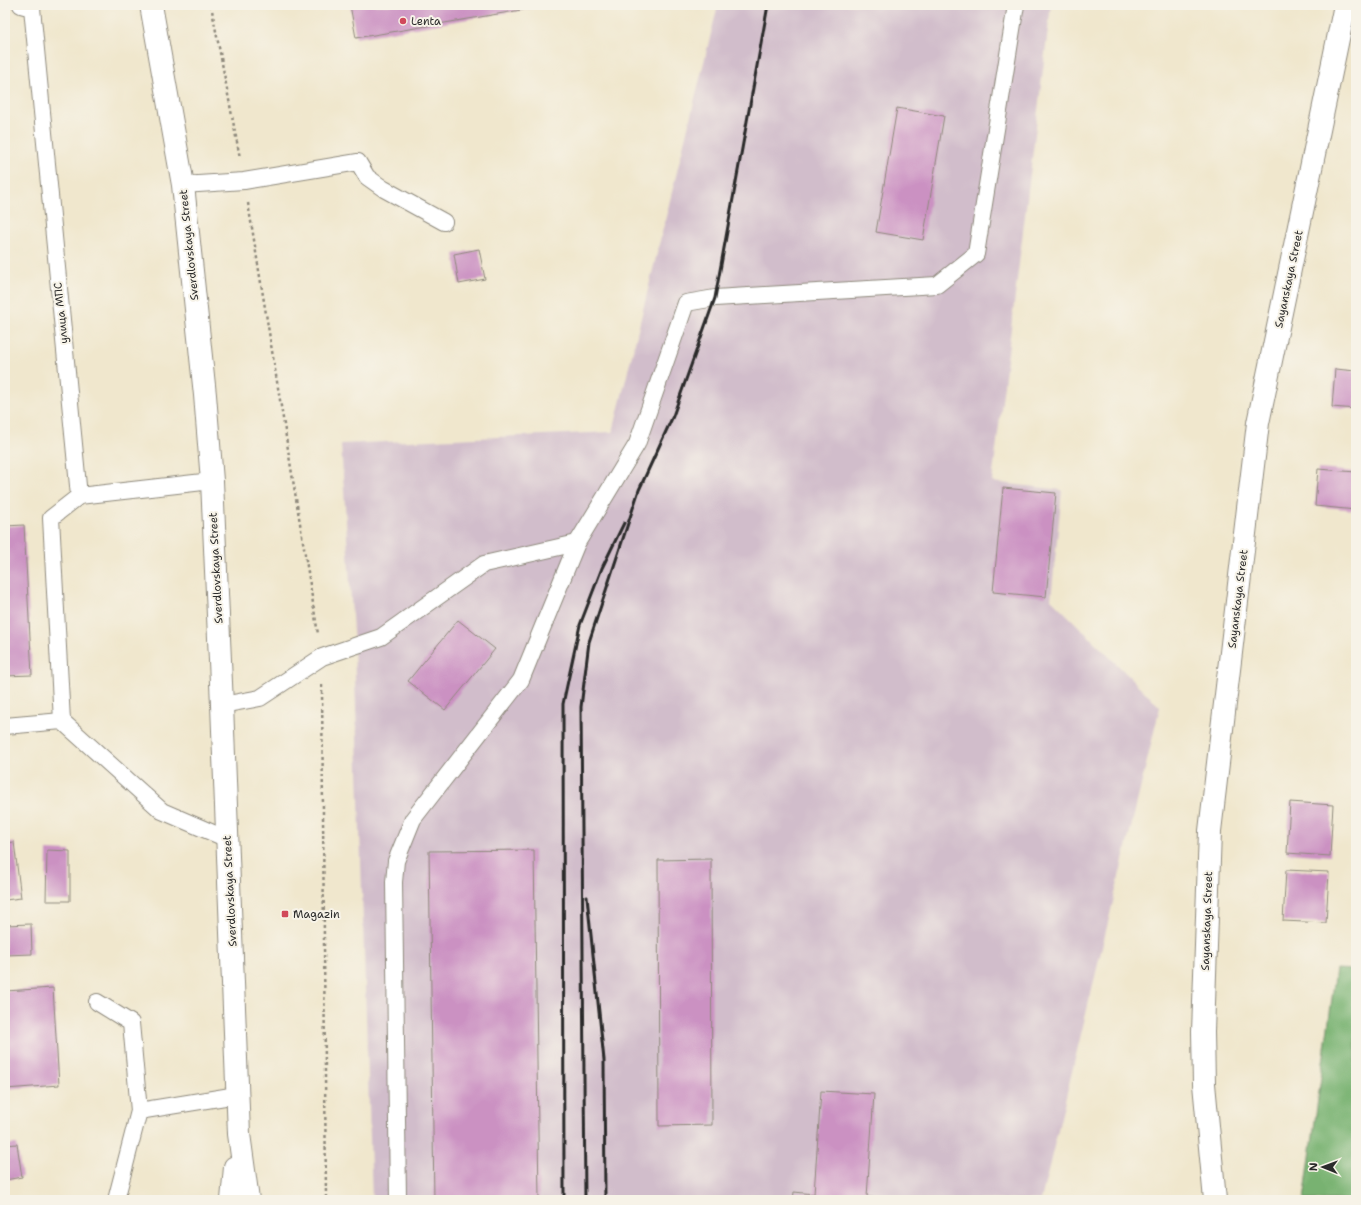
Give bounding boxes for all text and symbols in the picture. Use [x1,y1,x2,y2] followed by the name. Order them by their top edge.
[411,14,441,29] place label: Lenta
[398,16,408,26] marker: Lenta
[176,189,202,301] street label: Sverdlovskaya Street
[1271,229,1307,329] street label: Sayanskaya Street
[50,281,72,344] street label: улица МПС
[206,512,226,624] street label: Sverdlovskaya Street
[1224,549,1252,649] street label: Sayanskaya Street
[220,835,240,947] street label: Sverdlovskaya Street
[1198,871,1216,971] street label: Sayanskaya Street
[293,907,340,922] place label: Magazin
[280,909,290,919] marker: Magazin
[1303,1147,1343,1187] north arrow
[1306,1162,1321,1171] text: N

